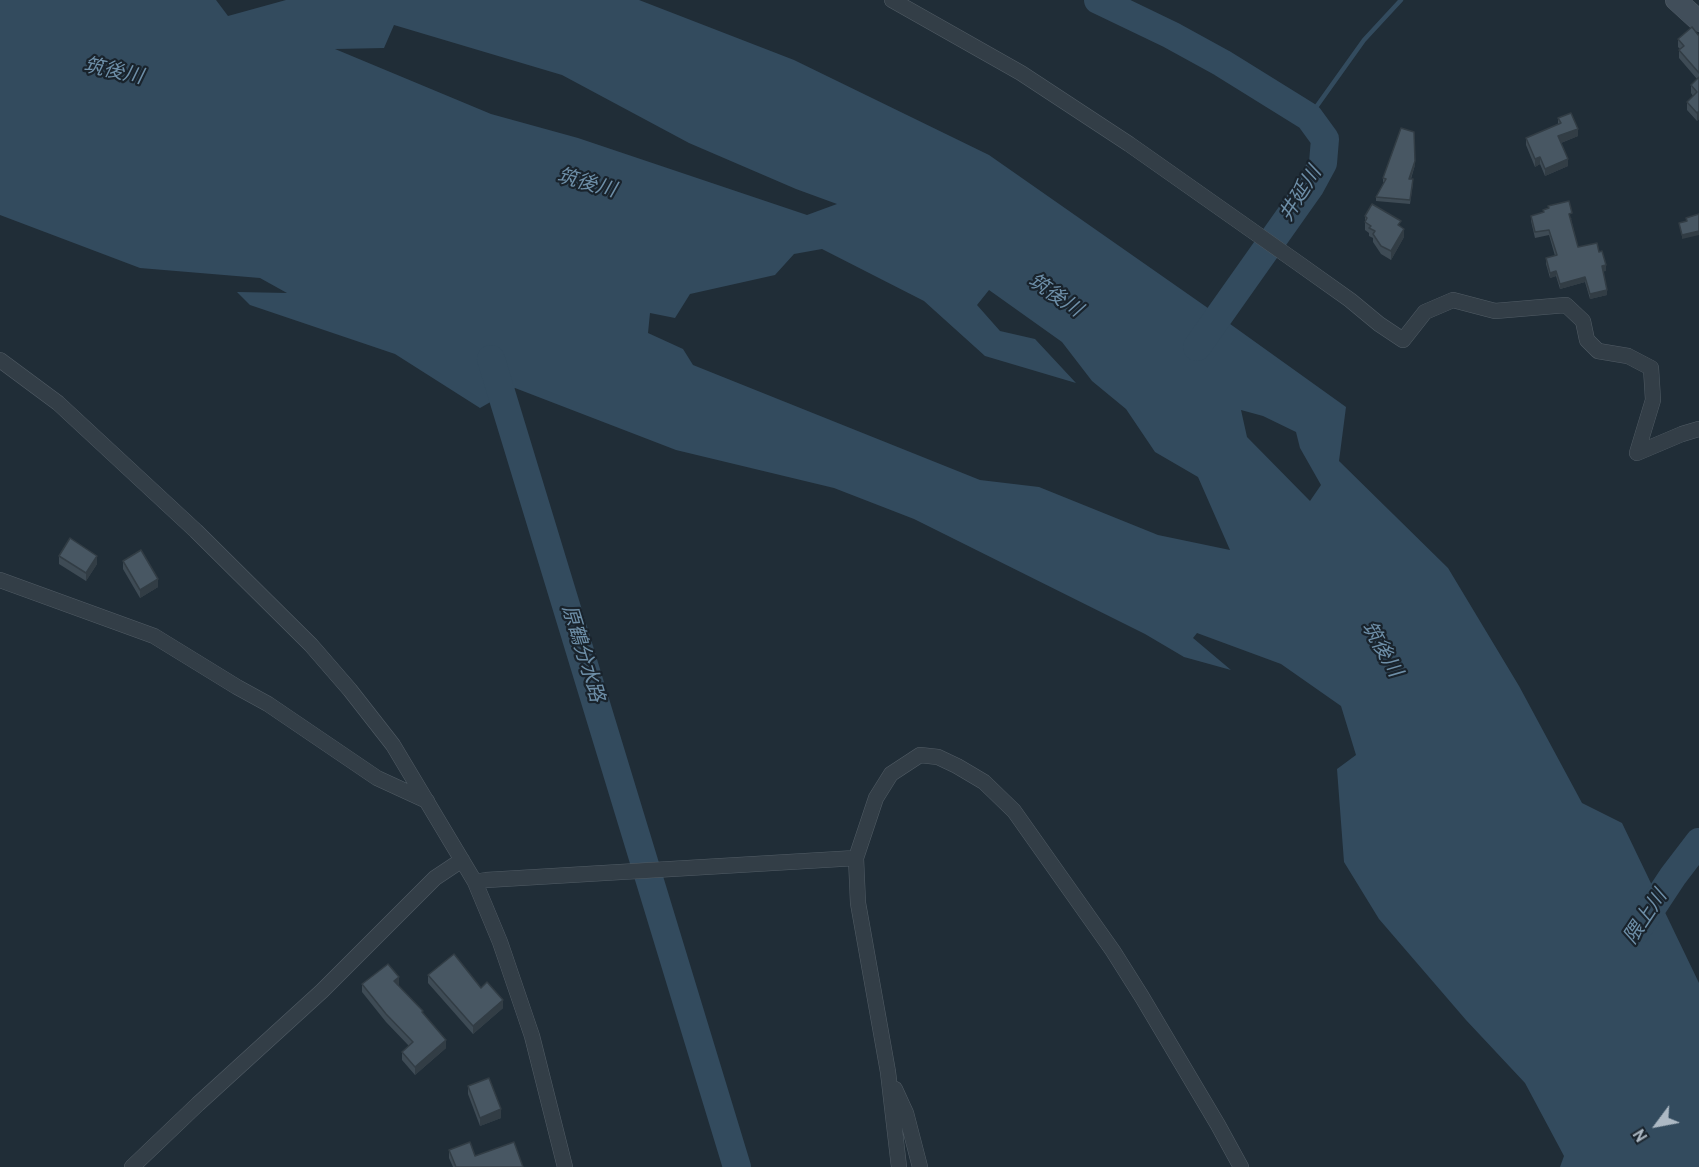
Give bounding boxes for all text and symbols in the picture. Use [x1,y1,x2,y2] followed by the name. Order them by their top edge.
[81,55,145,91] water label: 筑後川
[1276,163,1328,227] water label: 井延川
[554,166,618,204] water label: 筑後川
[1022,270,1086,324] water label: 筑後川
[555,603,607,705] water label: 原鶴分水路
[1355,618,1405,682] water label: 筑後川
[1620,886,1674,950] water label: 隈上川
[1627,1095,1687,1155] north arrow
[1630,1124,1653,1145] text: N

